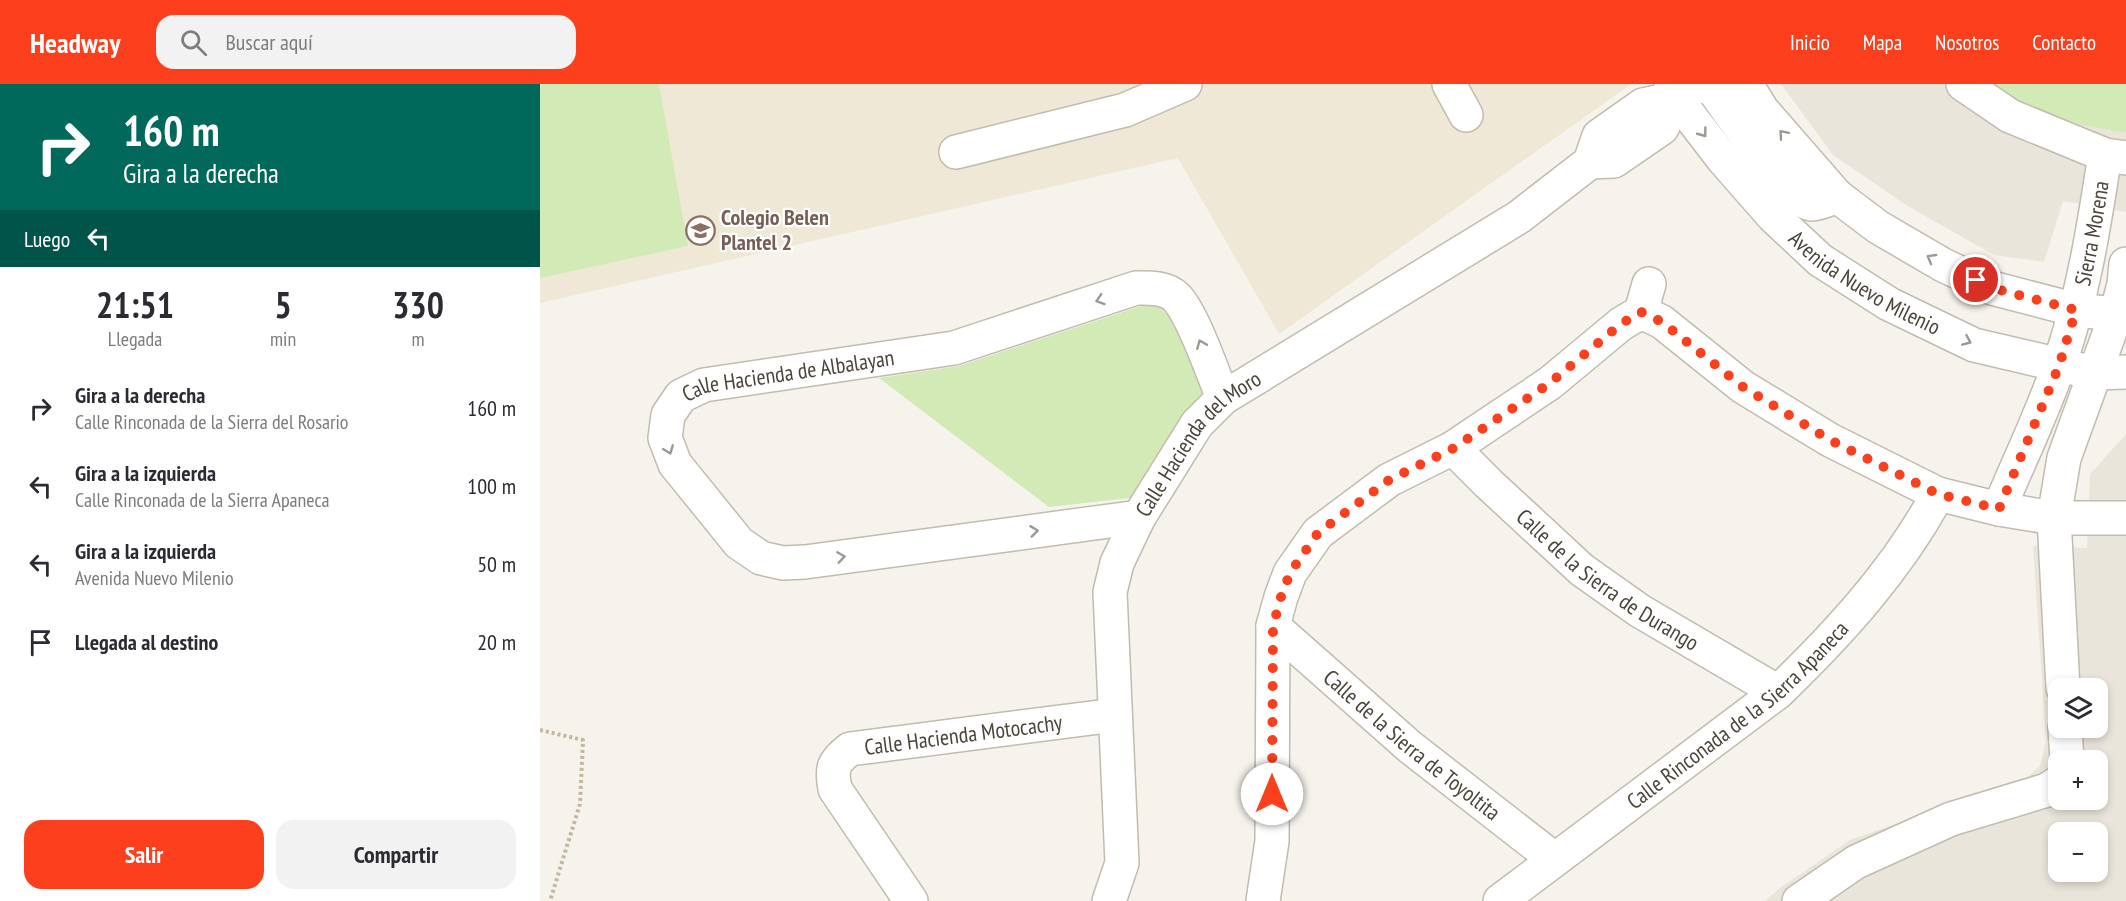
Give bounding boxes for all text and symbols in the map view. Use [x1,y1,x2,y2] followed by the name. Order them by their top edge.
[156,15,576,69] search box
[30,24,120,61] text: Headway
[177,26,210,59] icon: search
[225,28,313,56] text: Buscar aquí
[1790,29,1830,56] text: Inicio
[1863,29,1902,56] text: Mapa
[1935,29,1999,56] text: Nosotros
[2032,29,2096,56] text: Contacto
[123,103,220,158] text: 160 m
[24,108,102,186] icon: right
[1696,126,1707,137] one-way arrow
[1779,130,1790,141] one-way arrow
[123,156,279,190] text: Gira a la derecha
[2068,179,2115,288] street label: Sierra Morena
[721,203,829,256] place label: Colegio Belen Plantel 2
[684,214,716,246] school or university icon: Colegio Belen Plantel 2
[82,222,115,255] icon: left
[1783,224,1945,341] street label: Avenida Nuevo Milenio
[24,225,70,253] text: Luego
[1927,254,1937,265] one-way arrow
[1950,254,2001,305] pin
[1959,263,1992,296] icon: arrive
[96,281,174,328] text: 21:51
[274,281,292,328] text: 5
[392,281,444,328] text: 330
[1095,293,1106,305] one-way arrow
[108,326,162,352] text: Llegada
[270,326,296,352] text: min
[412,326,425,352] text: m
[1961,334,1972,346] one-way arrow
[1196,340,1208,351] one-way arrow
[677,343,896,408] street label: Calle Hacienda de Albalayan
[1129,364,1266,522] street label: Calle Hacienda del Moro
[75,381,205,409] text: Gira a la derecha
[24,392,57,425] icon: right
[467,394,516,422] text: 160 m
[75,409,348,435] text: Calle Rinconada de la Sierra del Rosario
[662,444,674,455] one-way arrow
[75,459,216,487] text: Gira a la izquierda
[24,470,57,503] icon: left
[467,472,516,500] text: 100 m
[75,487,330,513] text: Calle Rinconada de la Sierra Apaneca
[1511,503,1704,657] street label: Calle de la Sierra de Durango
[1029,525,1038,537] one-way arrow
[75,537,216,565] text: Gira a la izquierda
[24,548,57,581] icon: left
[477,550,516,578] text: 50 m
[836,551,845,564] one-way arrow
[75,565,234,591] text: Avenida Nuevo Milenio
[1621,615,1854,815] street label: Calle Rinconada de la Sierra Apaneca
[24,626,57,659] icon: arrive
[75,628,218,656] text: Llegada al destino
[477,628,516,656] text: 20 m
[1318,663,1506,826] street label: Calle de la Sierra de Toyoltita
[2048,678,2108,882] map controls
[2048,678,2108,738] button: layers
[863,708,1064,761] street label: Calle Hacienda Motocachy
[2048,750,2108,810] button: +
[1240,762,1304,826] position arrow
[24,820,264,889] button: Salir
[276,820,516,889] button: Compartir
[2048,822,2108,882] button: −

